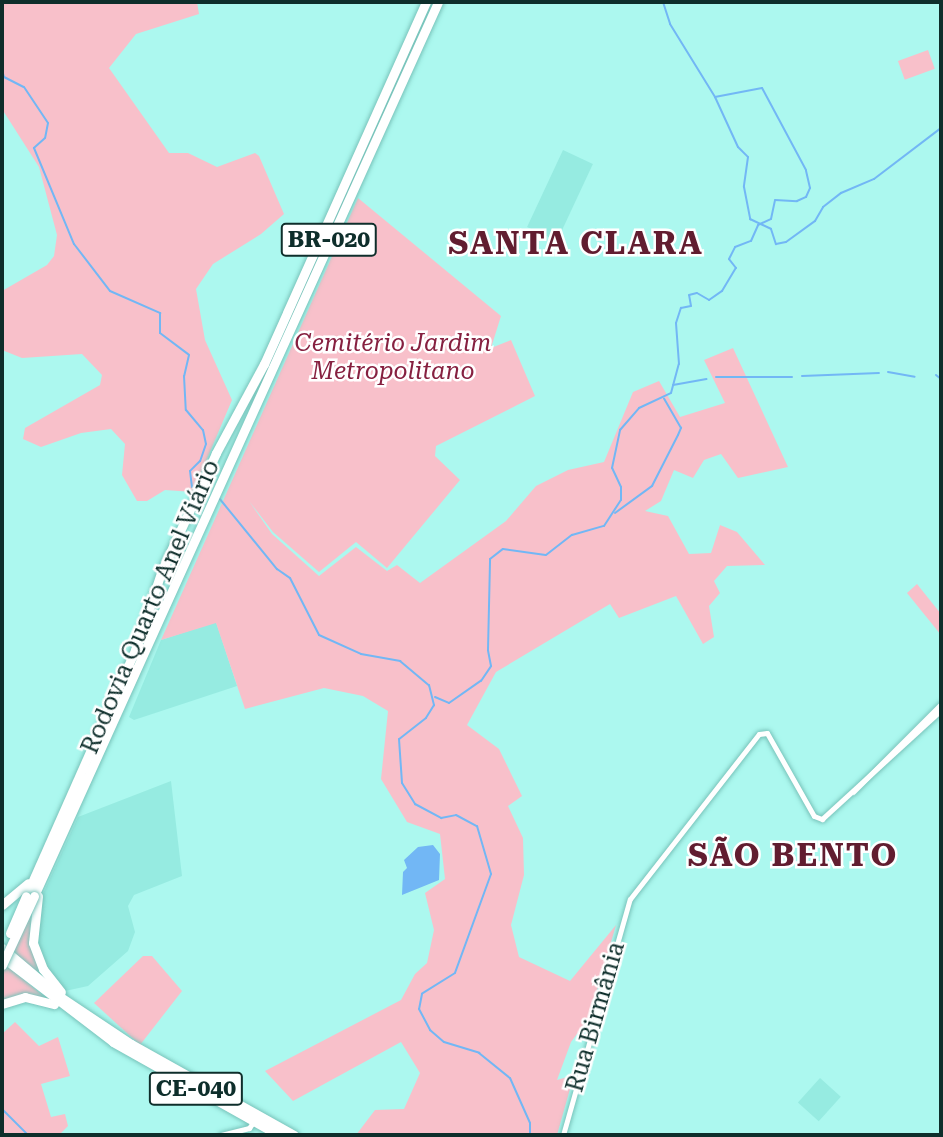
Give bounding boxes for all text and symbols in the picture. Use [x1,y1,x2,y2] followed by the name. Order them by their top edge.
[280,220,378,260] road number: BR-020
[450,224,702,262] district label: SANTA CLARA
[295,330,491,386] park label: Cemitério Jardim Metropolitano
[76,456,226,758] street label: Rodovia Quarto Anel Viário
[689,836,897,874] district label: SÃO BENTO
[561,939,631,1095] street label: Rua Birmânia
[149,1070,243,1108] road number: CE-040

